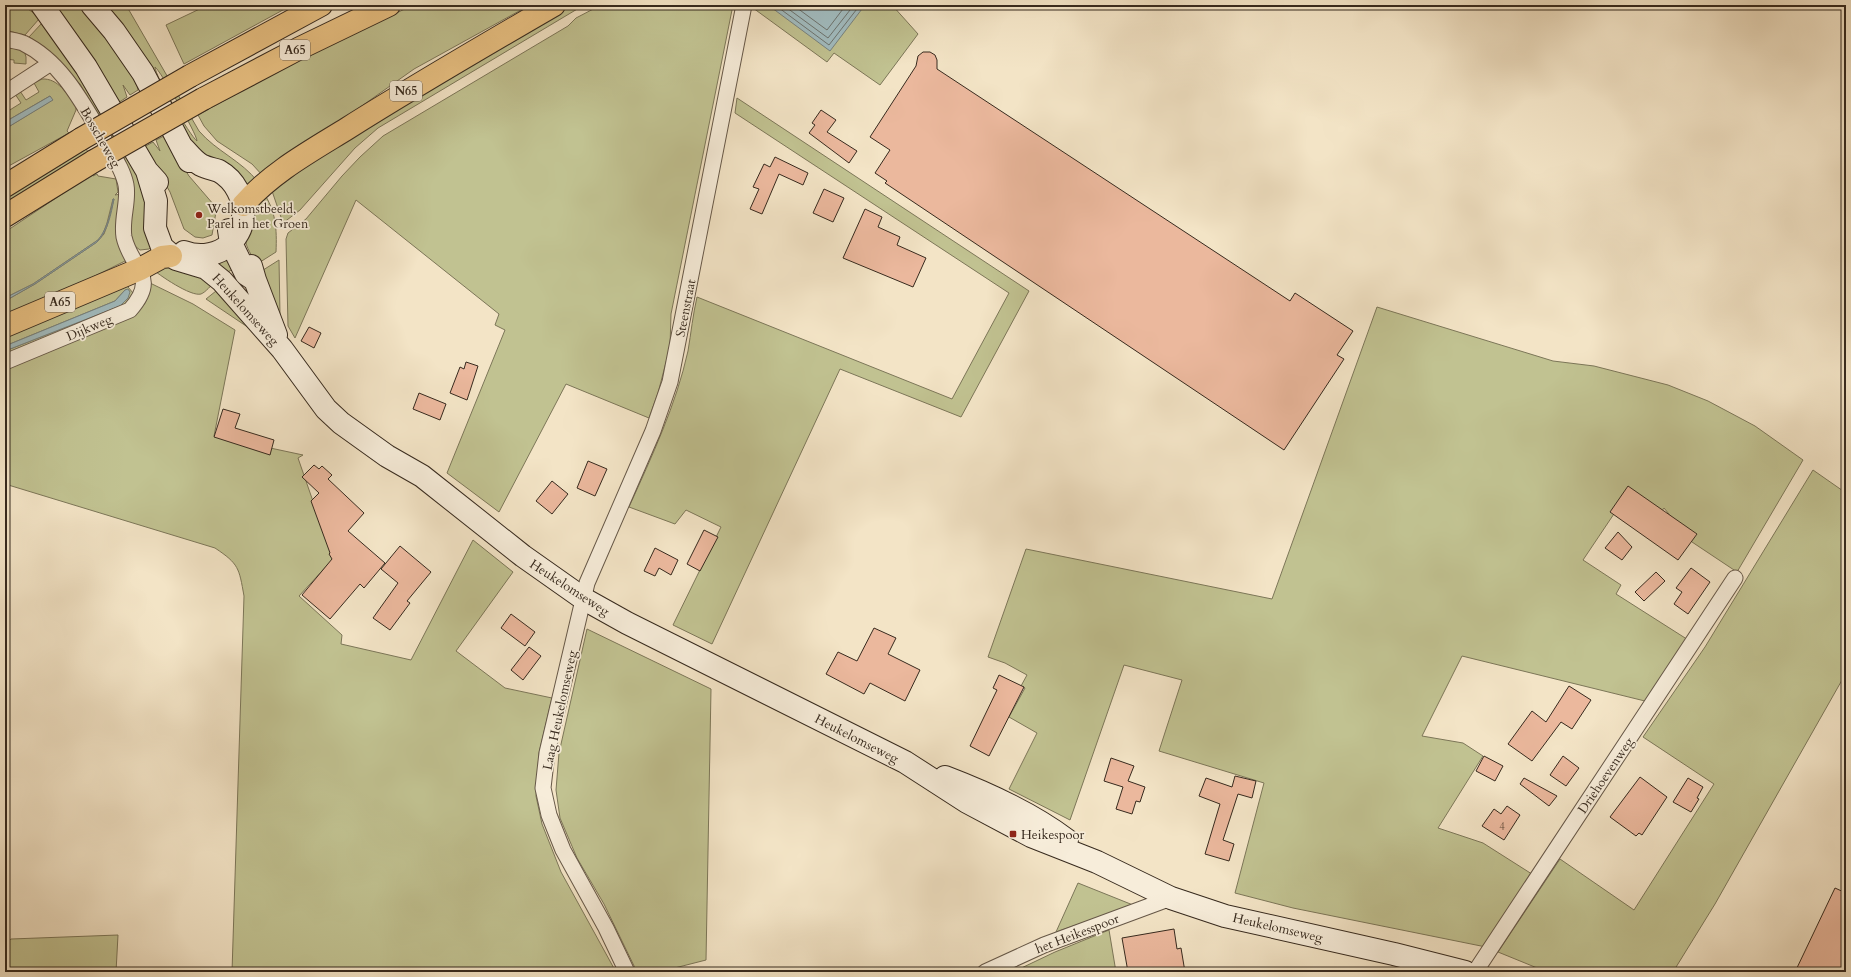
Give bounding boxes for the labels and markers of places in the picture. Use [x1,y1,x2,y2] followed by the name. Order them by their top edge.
[206,200,309,233] place label: Welkomstbeeld, Parel in het Groen
[194,210,204,220] marker: Welkomstbeeld, Parel in het Groen
[1021,826,1085,844] place label: Heikespoor
[1008,829,1018,839] marker: Heikespoor

